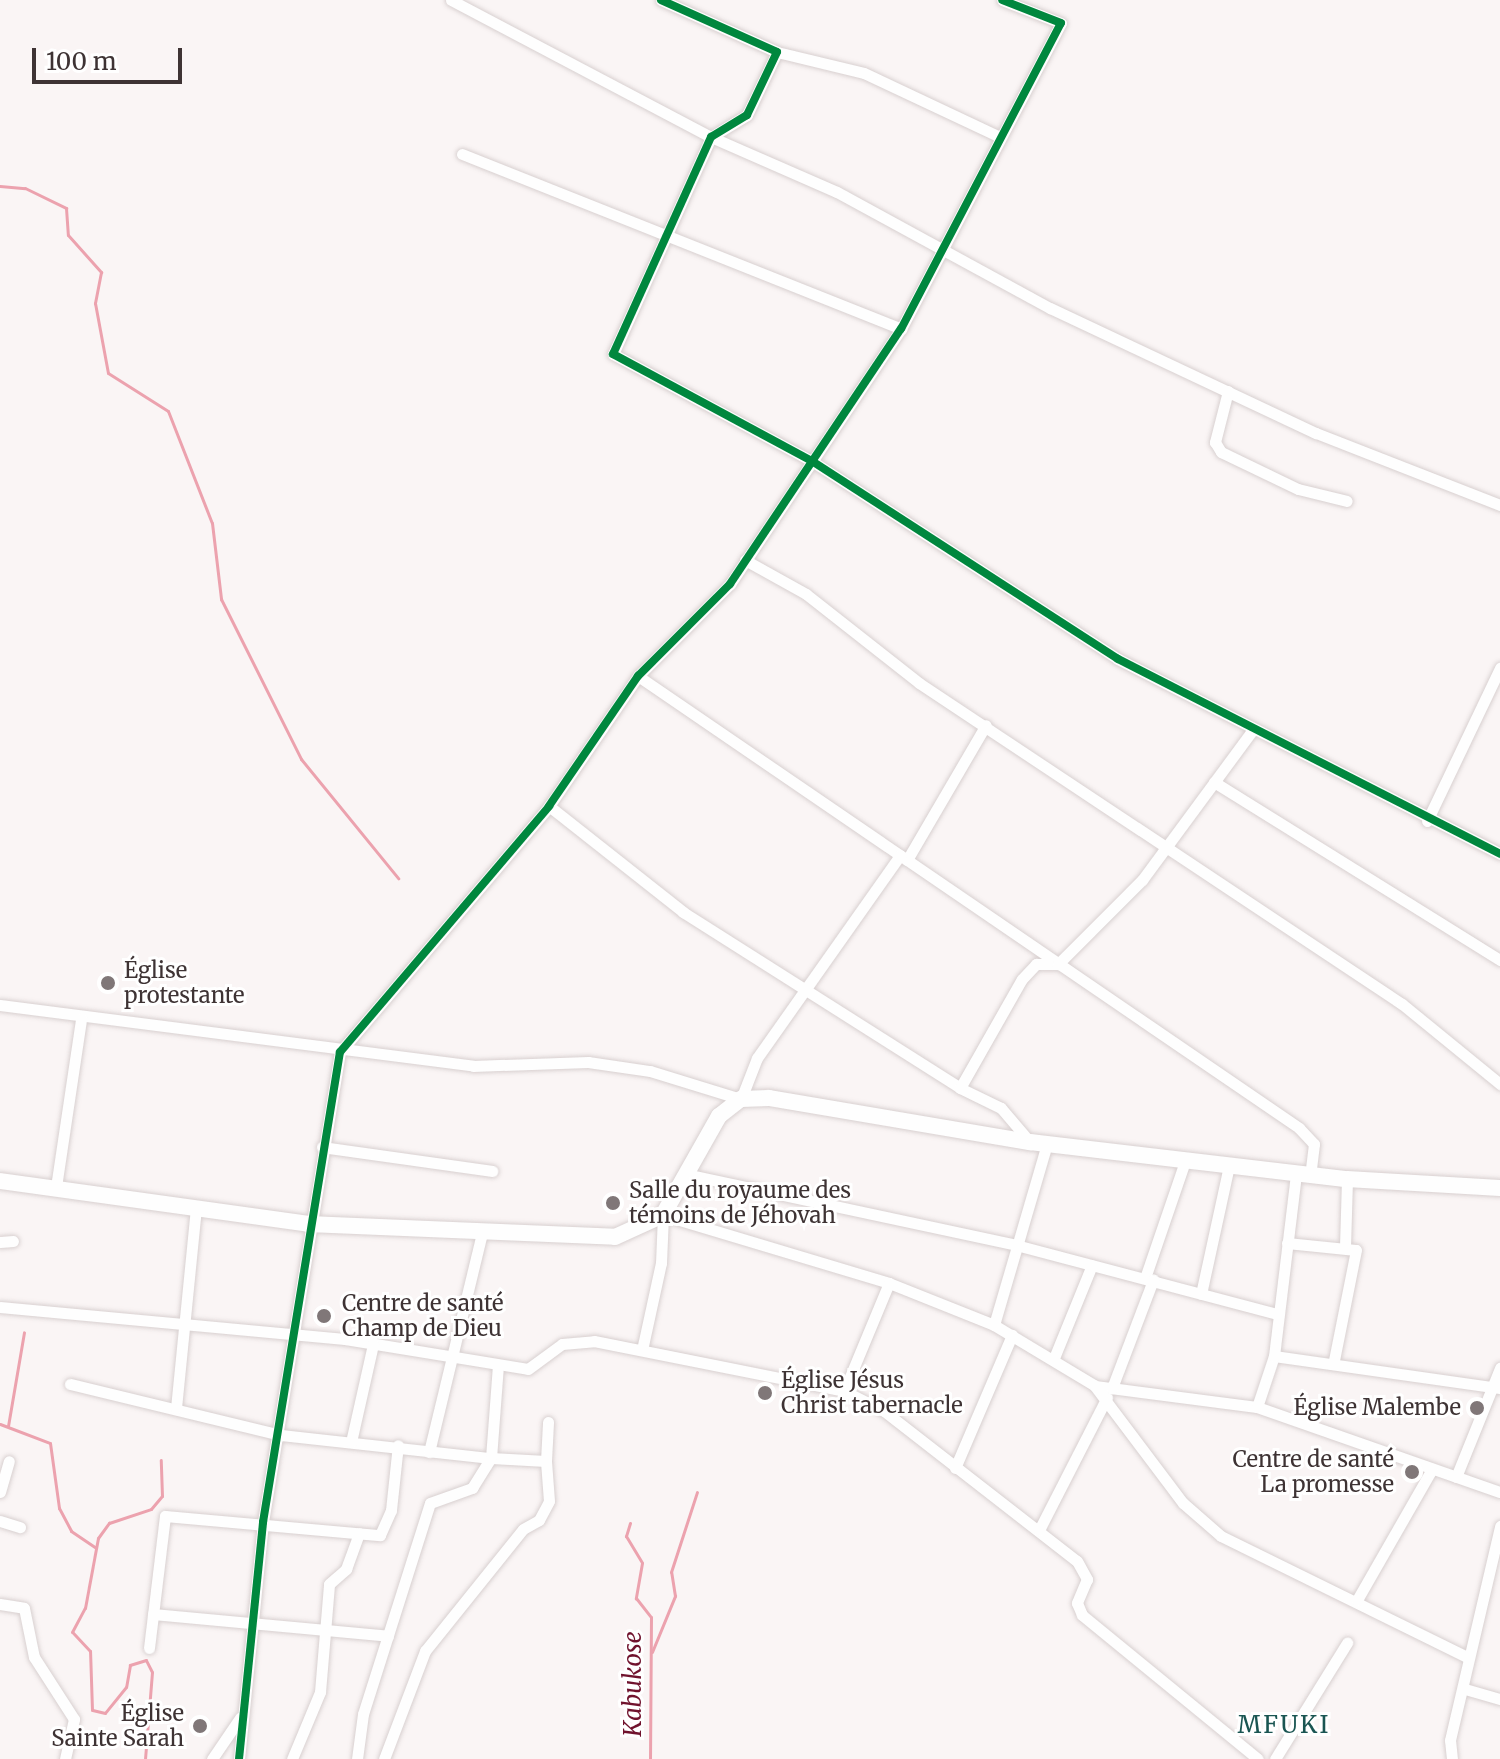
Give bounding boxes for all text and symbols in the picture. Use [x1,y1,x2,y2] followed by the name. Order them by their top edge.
[36,32,186,82] scale bar
[46,46,116,77] text: 100 m
[124,957,245,1008] place label: Église protestante
[99,974,117,992] marker: Église protestante
[629,1177,851,1228] place label: Salle du royaume des témoins de Jéhovah
[604,1194,622,1212] marker: Salle du royaume des témoins de Jéhovah
[342,1290,504,1342] place label: Centre de santé Champ de Dieu
[313,1305,335,1327] marker: Centre de santé Champ de Dieu
[781,1367,963,1418] place label: Église Jésus Christ tabernacle
[756,1384,774,1402] marker: Église Jésus Christ tabernacle
[1294,1395,1461,1421] place label: Église Malembe
[1468,1399,1486,1417] marker: Église Malembe
[1232,1446,1394,1498] place label: Centre de santé La promesse
[1401,1461,1423,1483] marker: Centre de santé La promesse
[619,1631,647,1737] water label: Kabukose
[51,1700,184,1752] place label: Église Sainte Sarah
[1238,1711,1330,1739] district label: MFUKI
[191,1717,209,1735] marker: Église Sainte Sarah

